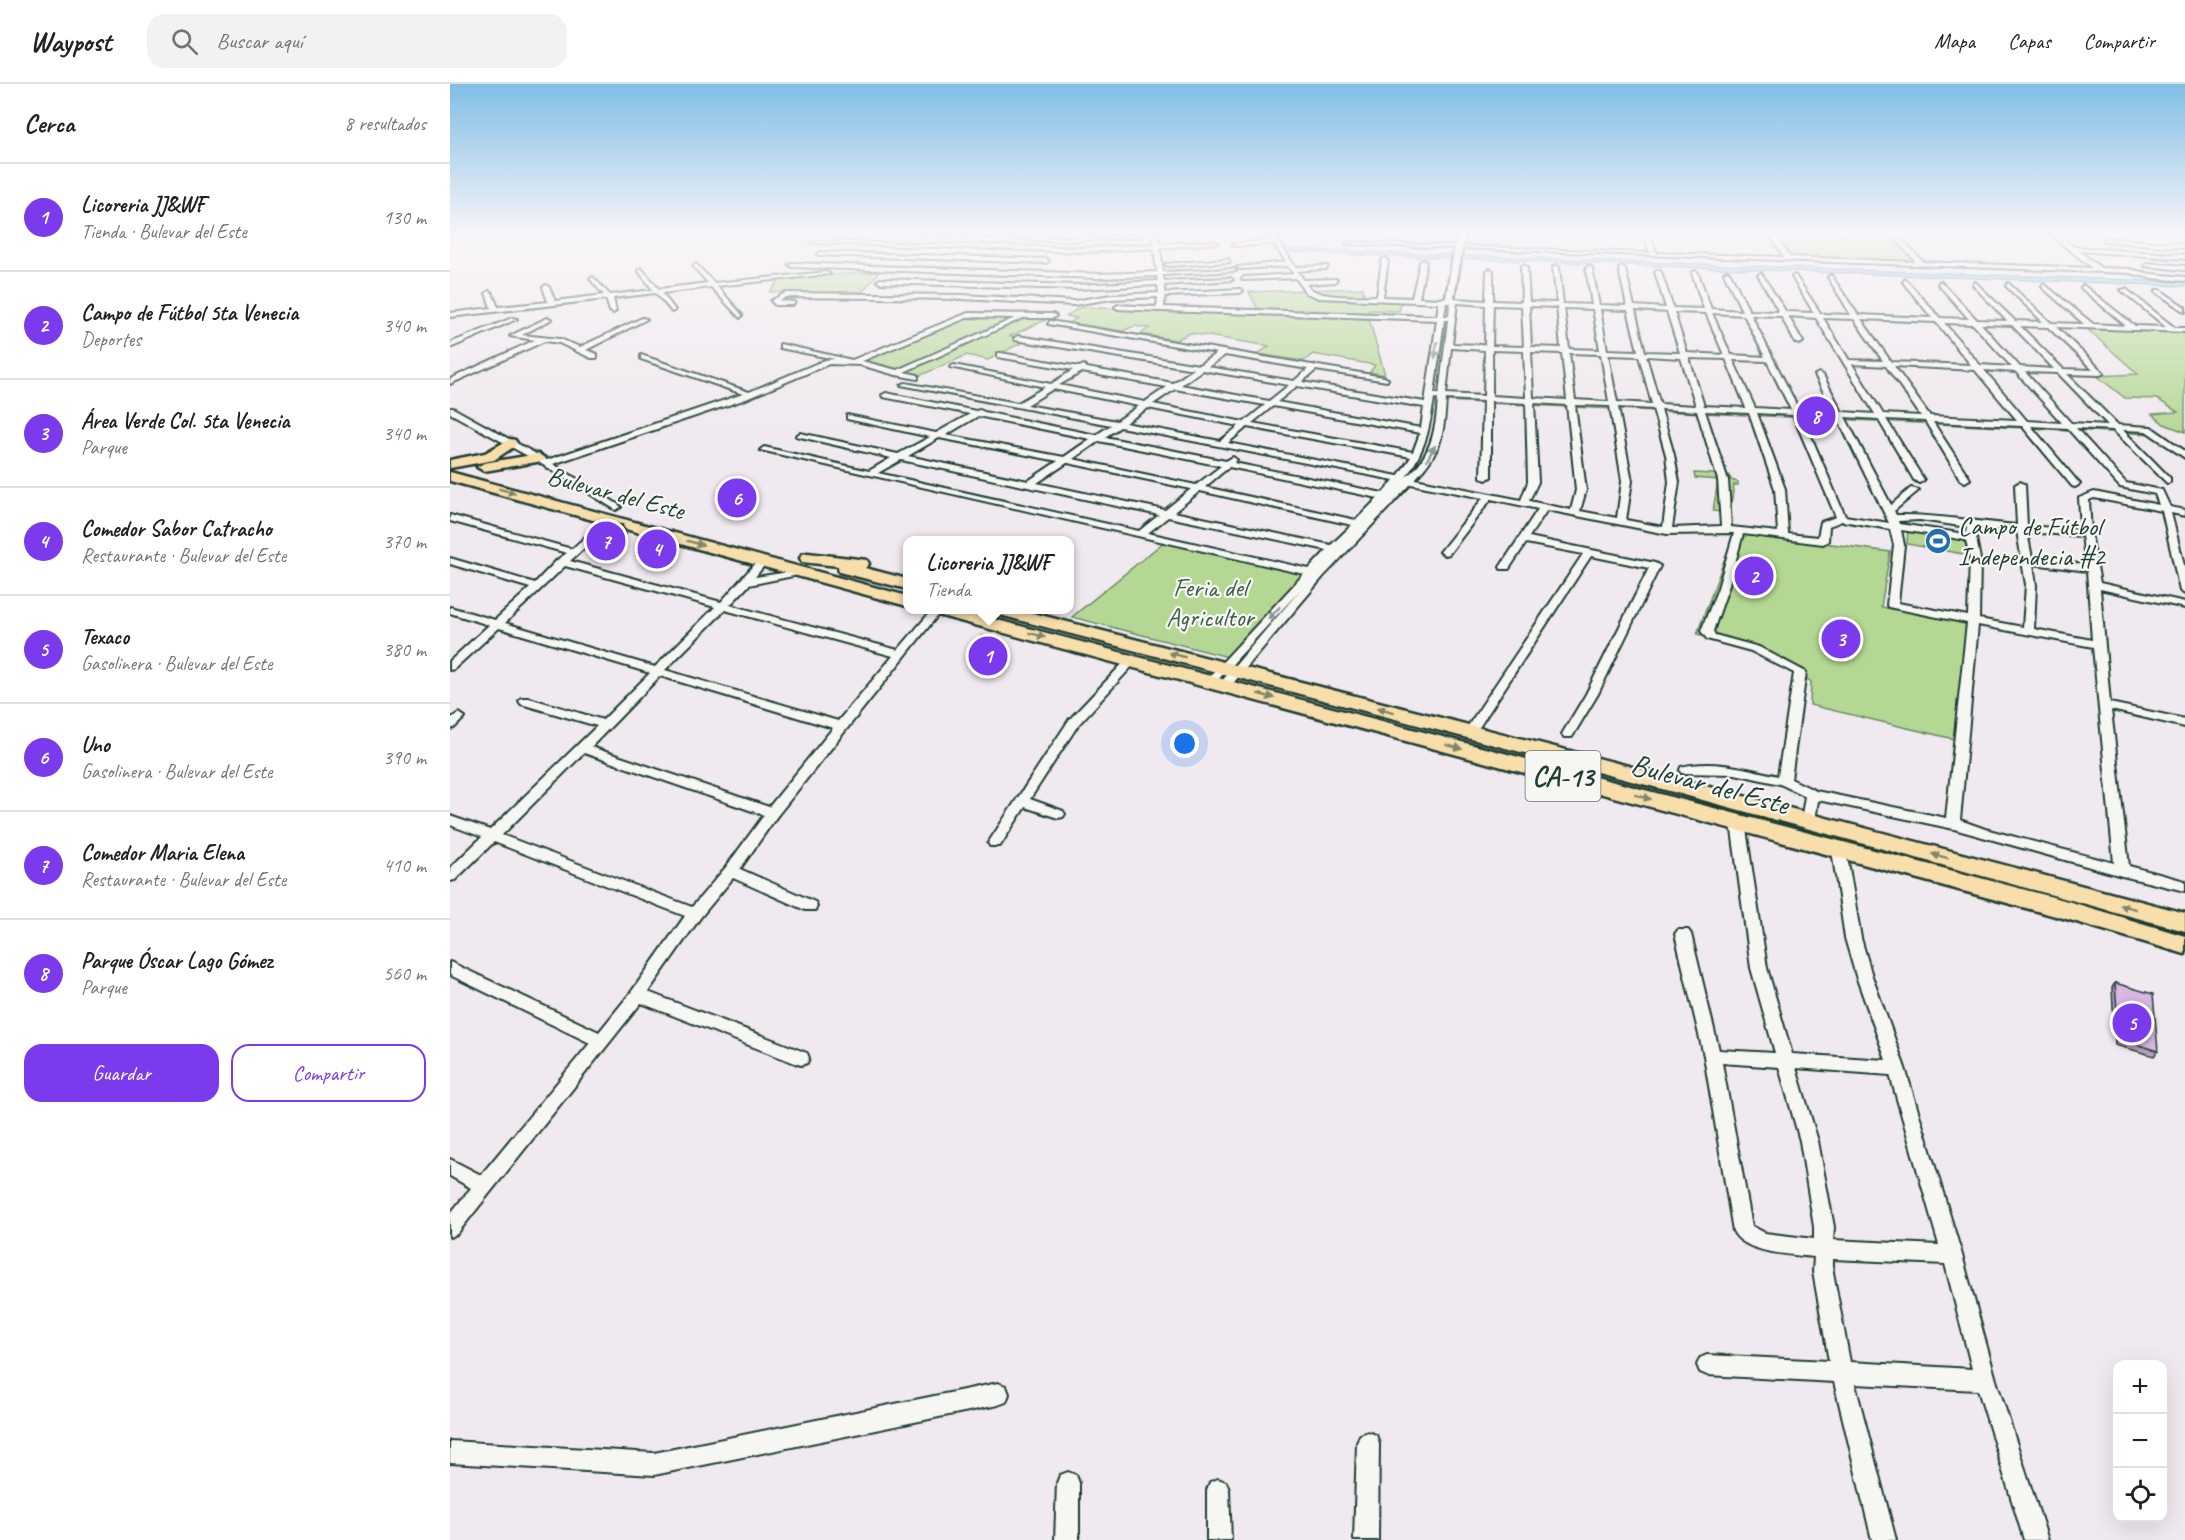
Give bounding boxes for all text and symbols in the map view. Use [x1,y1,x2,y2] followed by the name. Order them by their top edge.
[147,14,567,68] search box
[30,24,111,59] text: Waypost
[168,25,201,58] icon: search
[216,27,303,55] text: Buscar aquí
[1934,28,1975,54] text: Mapa
[2008,28,2051,54] text: Capas
[2084,28,2155,54] text: Compartir
[24,107,74,140] text: Cerca
[344,111,426,136] text: 8 resultados
[81,191,205,219] text: Licoreria JJ&WF
[39,205,48,230] text: 1
[383,205,426,230] text: 130 m
[81,219,247,244] text: Tienda · Bulevar del Este
[81,299,298,327] text: Campo de Fútbol 5ta Venecia
[39,313,48,338] text: 2
[383,313,426,338] text: 340 m
[81,327,141,352] text: Deportes
[1432,340,1441,359] one-way arrow
[1796,394,1836,438] pin: 8
[81,407,290,435] text: Área Verde Col. 5ta Venecia
[39,421,48,446] text: 3
[383,421,426,446] text: 340 m
[81,435,127,460] text: Parque
[1426,444,1436,461] one-way arrow
[544,459,689,527] street label: Bulevar del Este
[718,476,756,520] pin: 6
[498,487,516,496] one-way arrow
[1958,510,2107,573] place label: Campo de Fútbol Independecia #2
[81,515,272,543] text: Comedor Sabor Catracho
[586,518,626,564] pin: 7
[638,526,676,572] pin: 4
[1923,526,1953,556] sports icon: Campo de Fútbol Independecia #2
[39,529,48,554] text: 4
[383,529,426,554] text: 370 m
[903,536,1074,614] popup
[686,539,704,548] one-way arrow
[81,543,286,568] text: Restaurante · Bulevar del Este
[926,549,1051,577] text: Licoreria JJ&WF
[1734,554,1774,598] pin: 2
[1166,571,1256,634] park label: Feria del Agricultor
[926,577,971,602] text: Tienda
[1267,606,1281,620] one-way arrow
[1822,616,1860,662] pin: 3
[81,623,129,651] text: Texaco
[1028,631,1046,640] one-way arrow
[968,634,1008,678] pin: 1
[39,637,48,662] text: 5
[383,637,426,662] text: 380 m
[1168,650,1186,660] one-way arrow
[81,651,272,676] text: Gasolinera · Bulevar del Este
[1257,692,1275,701] one-way arrow
[1377,705,1395,714] one-way arrow
[1170,729,1199,758] your location
[81,731,110,759] text: Uno
[1445,742,1463,752] one-way arrow
[39,745,48,770] text: 6
[383,745,426,770] text: 390 m
[1627,745,1795,824] street label: Bulevar del Este
[1526,751,1600,801] road number: CA-13
[81,759,272,784] text: Gasolinera · Bulevar del Este
[1633,793,1652,803] one-way arrow
[81,839,244,867] text: Comedor Maria Elena
[1931,851,1949,860] one-way arrow
[39,853,48,878] text: 7
[383,853,426,878] text: 410 m
[81,867,286,892] text: Restaurante · Bulevar del Este
[2119,902,2137,911] one-way arrow
[81,947,272,975] text: Parque Óscar Lago Gómez
[39,961,48,986] text: 8
[383,961,426,986] text: 560 m
[81,975,127,1000] text: Parque
[2112,1000,2152,1046] pin: 5
[24,1044,219,1102] button: Guardar
[231,1044,426,1102] button: Compartir
[2113,1360,2167,1522] map controls
[2113,1360,2167,1414] button: +
[2113,1414,2167,1468] button: −
[2113,1468,2167,1522] button: locate

